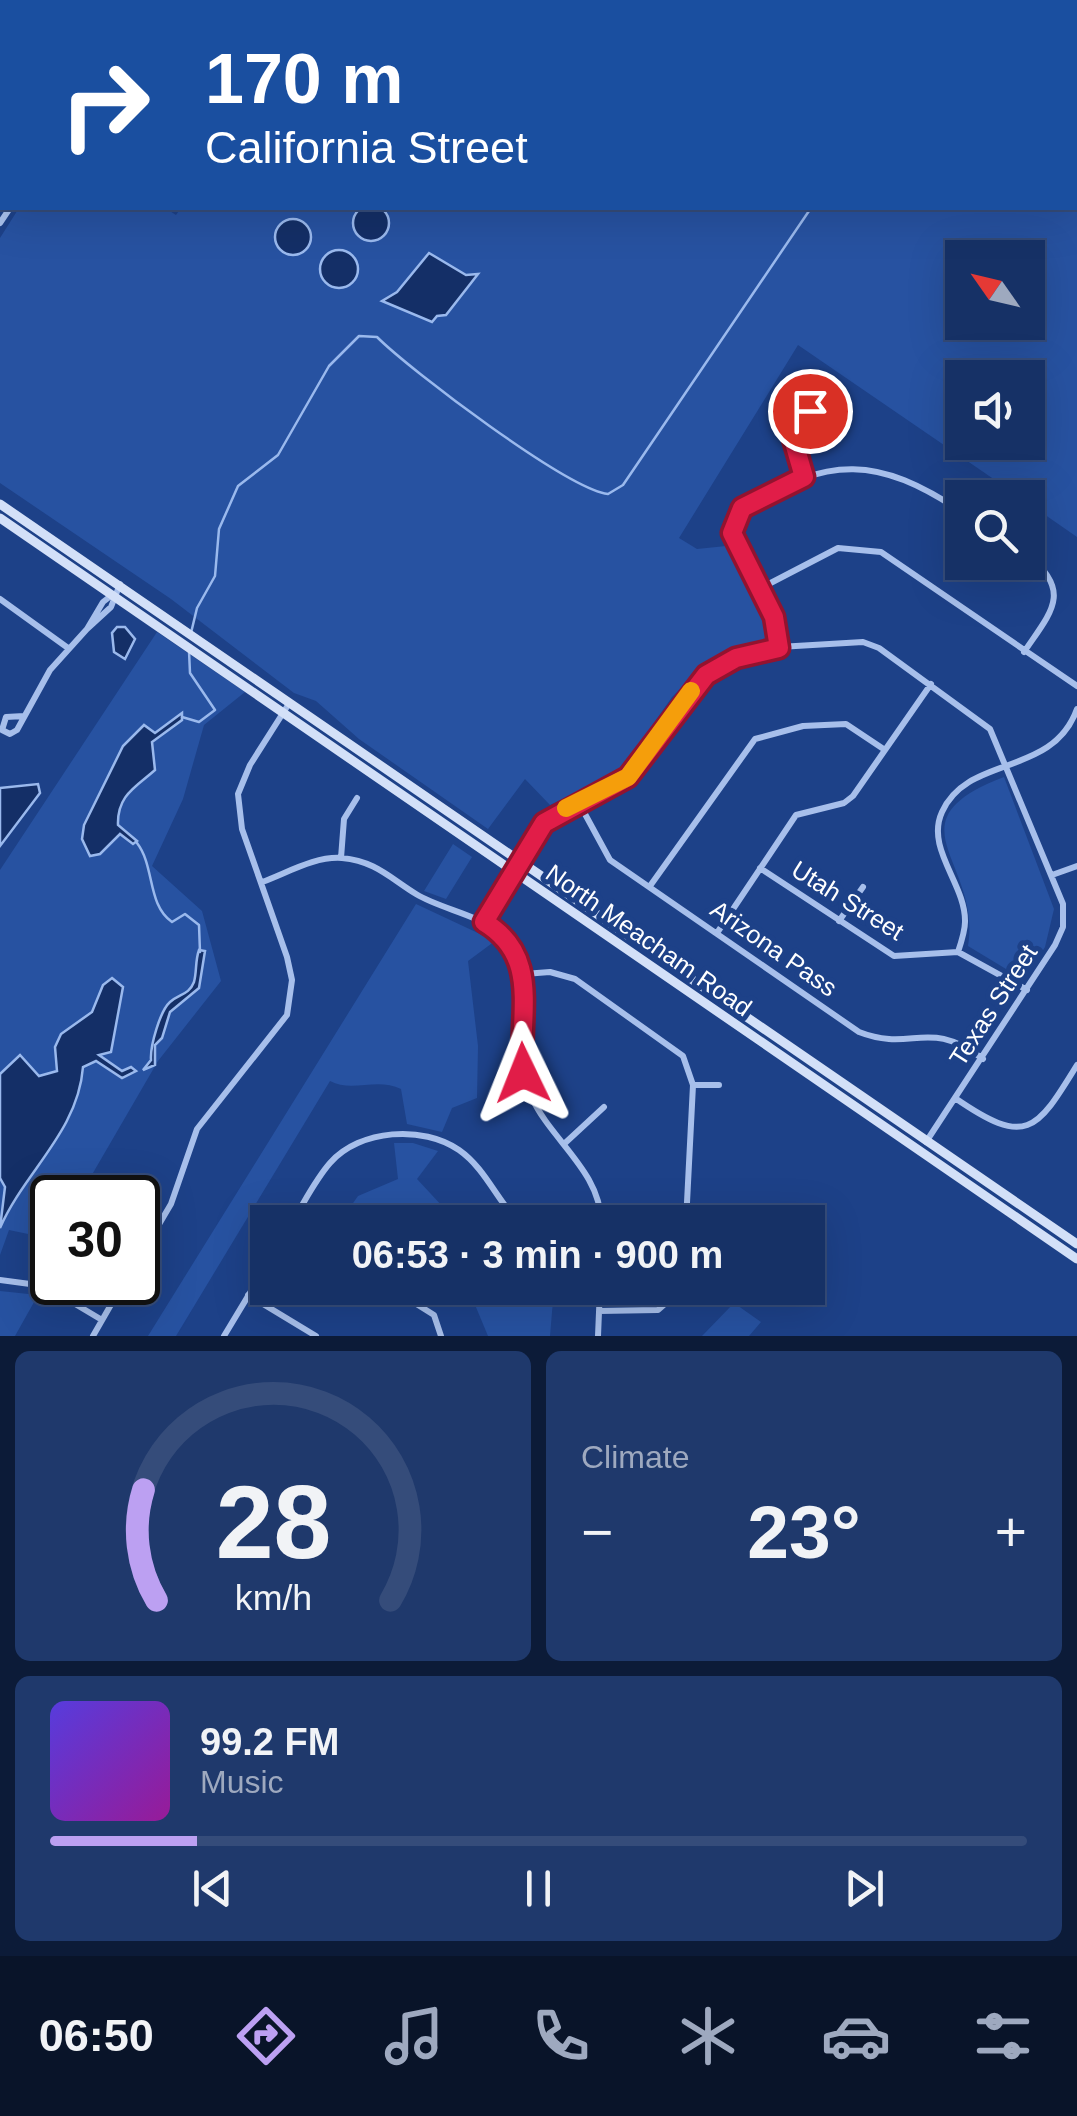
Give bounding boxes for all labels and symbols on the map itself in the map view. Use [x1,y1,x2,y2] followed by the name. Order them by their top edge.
[945,240,1045,340] north arrow
[768,369,853,454] pin
[787,855,909,945] street label: Utah Street
[541,858,757,1022] street label: North Meacham Road
[706,894,842,1002] street label: Arizona Pass
[943,939,1043,1071] street label: Texas Street
[471,1021,575,1125] position arrow
[30,1175,160,1305] speed limit sign: 30

